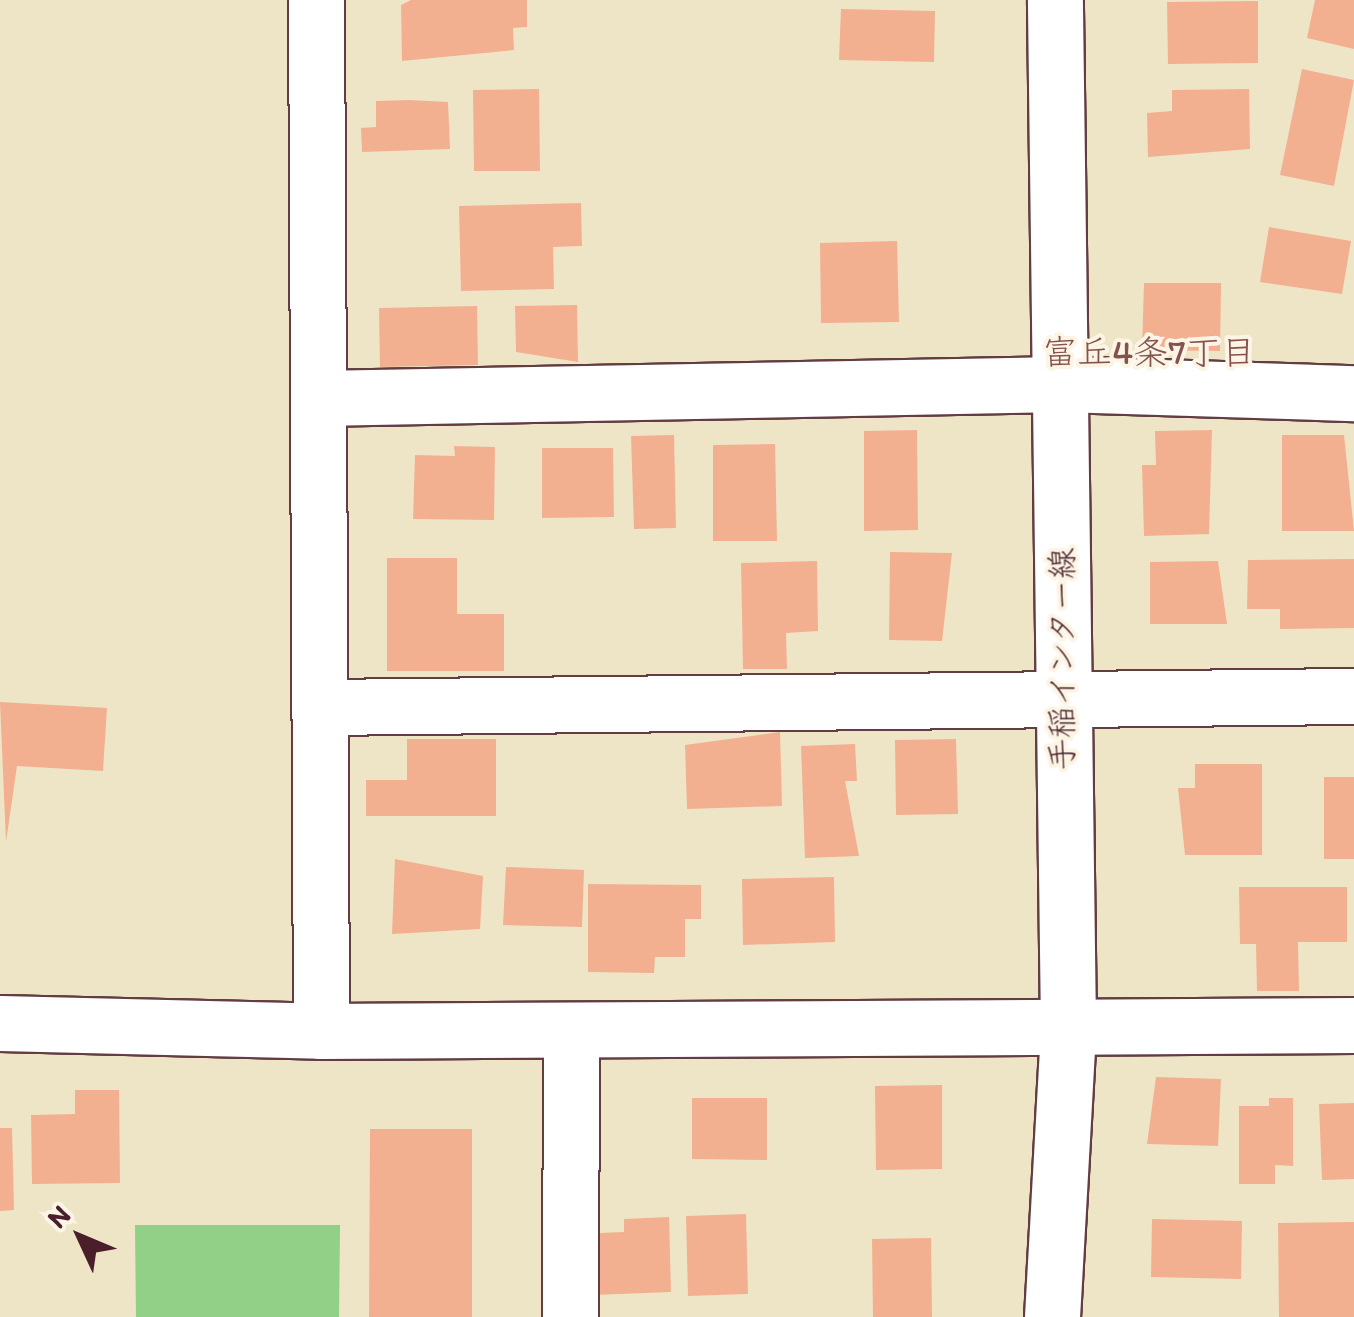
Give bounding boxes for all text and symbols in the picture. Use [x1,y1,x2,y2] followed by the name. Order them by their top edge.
[1042,331,1256,373] district label: 富丘4条7丁目
[1043,547,1081,771] street label: 手稲インター線
[30,1187,130,1287] north arrow
[40,1198,77,1235] text: N

